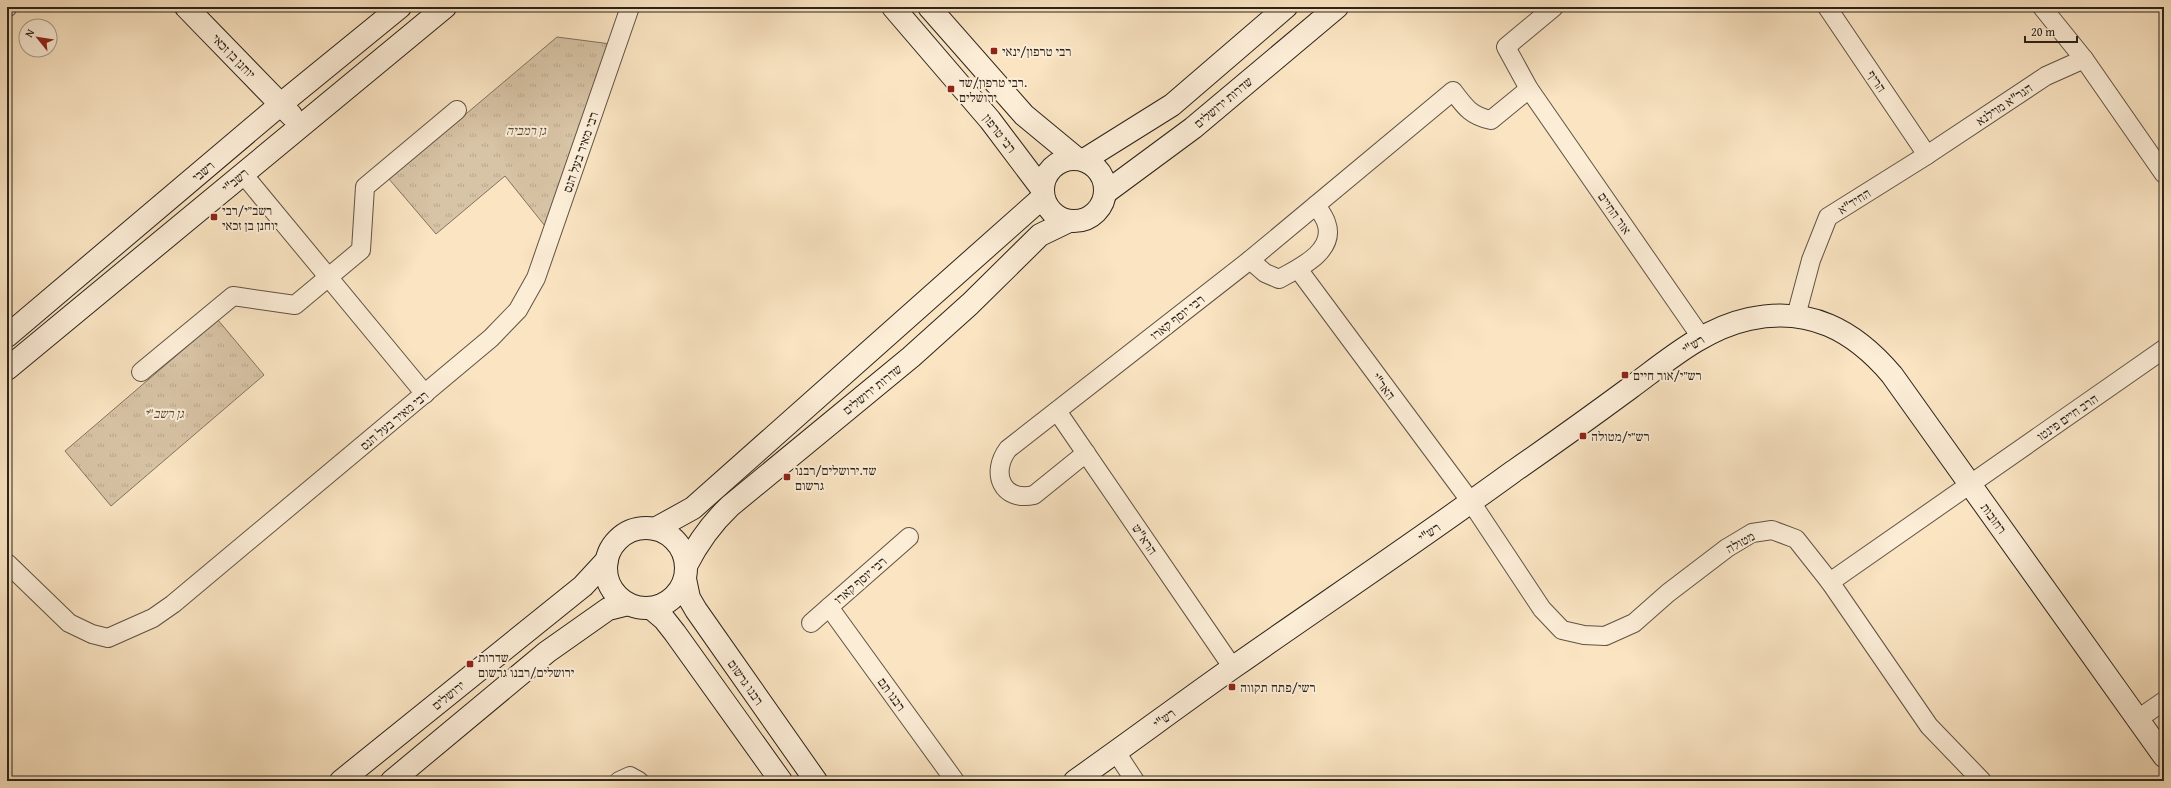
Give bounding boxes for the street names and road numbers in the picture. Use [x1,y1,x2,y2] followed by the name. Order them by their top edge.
[207,30,260,83] street label: יוחנן בן זכאי
[1862,66,1891,96] street label: הריף
[1190,72,1257,133] street label: שדרות ירושלים
[1972,78,2036,130] street label: הגר"א מוילנא
[558,109,603,195] street label: רבי מאיר בעל הנס
[978,110,1021,157] street label: רבי טרפון
[188,156,219,186] street label: רשבי
[218,164,253,197] street label: רשב"י
[1834,184,1875,219] street label: החיד"א
[1593,188,1636,238] street label: אור החיים
[1146,290,1209,345] street label: רבי יוסף קארו
[1678,330,1708,359] street label: רש"י
[839,359,906,419] street label: שדרות ירושלים
[1367,369,1400,404] street label: האר"י
[356,386,433,455] street label: רבי מאיר בעל הנס
[2033,389,2102,446] street label: הרב חיים פינטו
[1976,499,2011,538] street label: רחובות
[1414,518,1444,547] street label: רש"י
[1127,520,1162,559] street label: הרא"ש
[1722,527,1758,558] street label: מטולה
[830,552,891,609] street label: רבי יוסף קארו
[723,655,768,709] street label: רבנו גרשום
[873,673,910,715] street label: רבנו תם
[428,676,469,715] street label: ירושלים
[1149,704,1179,733] street label: רש"י

